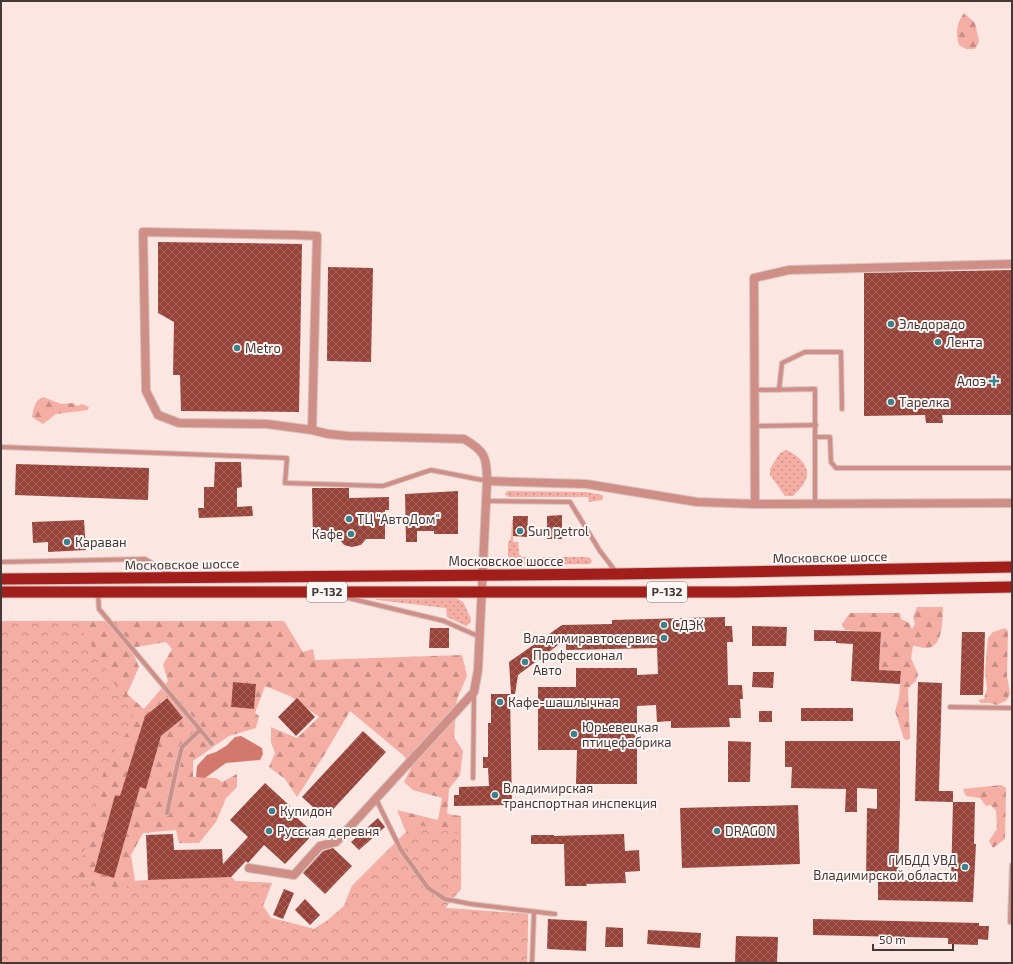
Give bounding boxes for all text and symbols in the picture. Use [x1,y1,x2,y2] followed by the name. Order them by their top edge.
[899,316,965,332] place label: Эльдорадо
[886,319,896,329] marker: Эльдорадо
[946,334,983,350] place label: Лента
[933,337,943,347] marker: Лента
[245,340,281,356] place label: Metro
[232,343,242,353] marker: Metro
[957,373,986,389] place label: Алоэ
[989,376,999,386] marker: Алоэ
[899,394,950,410] place label: Тарелка
[886,397,896,407] marker: Тарелка
[357,511,440,527] place label: ТЦ "АвтоДом"
[344,514,354,524] marker: ТЦ "АвтоДом"
[528,523,589,539] place label: Sun petrol
[312,526,343,542] place label: Кафе
[515,526,525,536] marker: Sun petrol
[346,529,356,539] marker: Кафе
[75,534,127,550] place label: Караван
[62,537,72,547] marker: Караван
[772,548,888,566] street label: Московское шоссе
[449,553,563,569] street label: Московское шоссе
[124,555,240,573] street label: Московское шоссе
[307,582,347,602] road number: Р-132
[647,582,687,602] road number: Р-132
[672,617,704,633] place label: СДЭК
[659,620,669,630] marker: СДЭК
[523,630,656,646] place label: Владимиравтосервис
[659,633,669,643] marker: Владимиравтосервис
[533,647,623,678] place label: Профессионал Авто
[520,657,530,667] marker: Профессионал Авто
[508,694,619,710] place label: Кафе-шашлычная
[495,697,505,707] marker: Кафе-шашлычная
[582,719,672,750] place label: Юрьевецкая птицефабрика
[569,729,579,739] marker: Юрьевецкая птицефабрика
[503,780,657,811] place label: Владимирская транспортная инспекция
[490,790,500,800] marker: Владимирская транспортная инспекция
[280,803,332,819] place label: Купидон
[267,806,277,816] marker: Купидон
[277,823,379,839] place label: Русская деревня
[725,823,776,839] place label: DRAGON
[264,826,274,836] marker: Русская деревня
[712,826,722,836] marker: DRAGON
[813,852,957,883] place label: ГИБДД УВД Владимирской области
[960,862,970,872] marker: ГИБДД УВД Владимирской области
[873,926,953,952] scale bar
[879,932,906,946] text: 50 m

